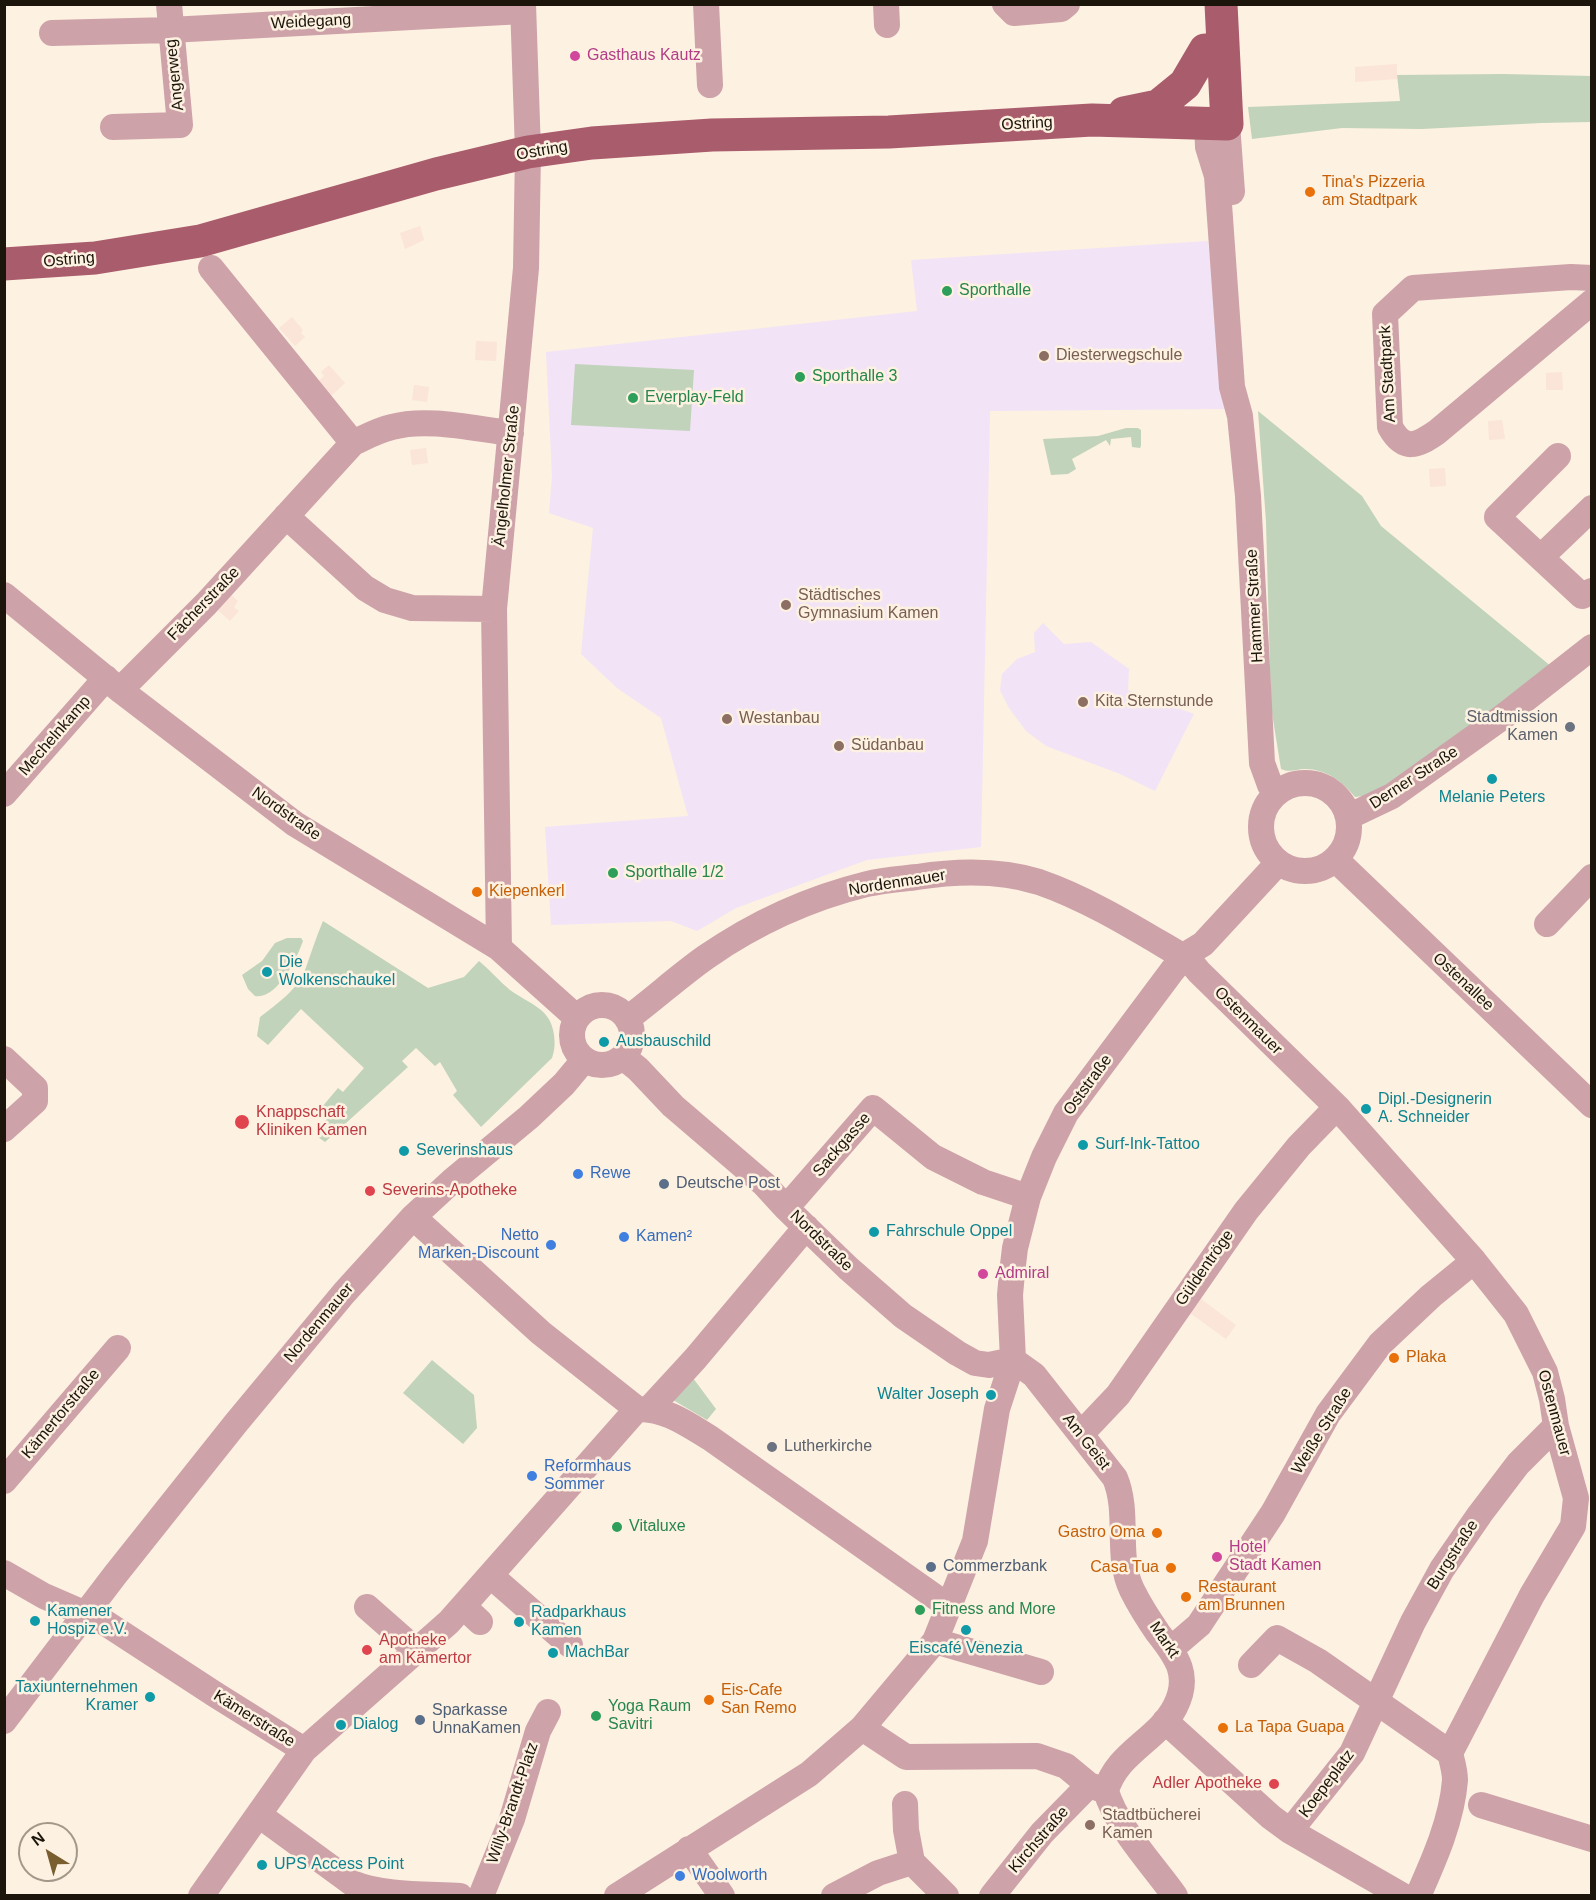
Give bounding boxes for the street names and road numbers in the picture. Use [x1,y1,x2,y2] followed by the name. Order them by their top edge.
[270,10,352,34] street label: Weidegang
[162,38,188,112] street label: Angerweg
[1001,113,1053,135] street label: Ostring
[515,137,569,165] street label: Ostring
[42,248,96,272] street label: Ostring
[1376,325,1400,423] street label: Am Stadtpark
[490,404,524,548] street label: Ängelholmer Straße
[1242,549,1268,663] street label: Hammer Straße
[164,563,244,645] street label: Fächerstraße
[15,692,95,780] street label: Mechelnkamp
[1366,742,1462,814] street label: Derner Straße
[248,783,324,845] street label: Nordstraße
[847,866,947,900] street label: Nordenmauer
[1428,949,1498,1015] street label: Ostenallee
[1210,983,1286,1059] street label: Ostenmauer
[1060,1051,1116,1119] street label: Oststraße
[809,1109,875,1181] street label: Sackgasse
[786,1206,856,1276] street label: Nordstraße
[1172,1226,1238,1310] street label: Güldentröge
[280,1279,358,1367] street label: Nordenmauer
[18,1365,104,1463] street label: Kämertorstraße
[1533,1368,1575,1458] street label: Ostenmauer
[1288,1384,1356,1478] street label: Weiße Straße
[1058,1410,1114,1474] street label: Am Geist
[1423,1517,1483,1593] street label: Burgstraße
[1145,1618,1183,1662] street label: Markt
[210,1686,298,1752] street label: Kämerstraße
[483,1740,543,1866] street label: Willy-Brandt-Platz
[1295,1746,1359,1822] street label: Koepeplatz
[1005,1803,1073,1877] street label: Kirchstraße

